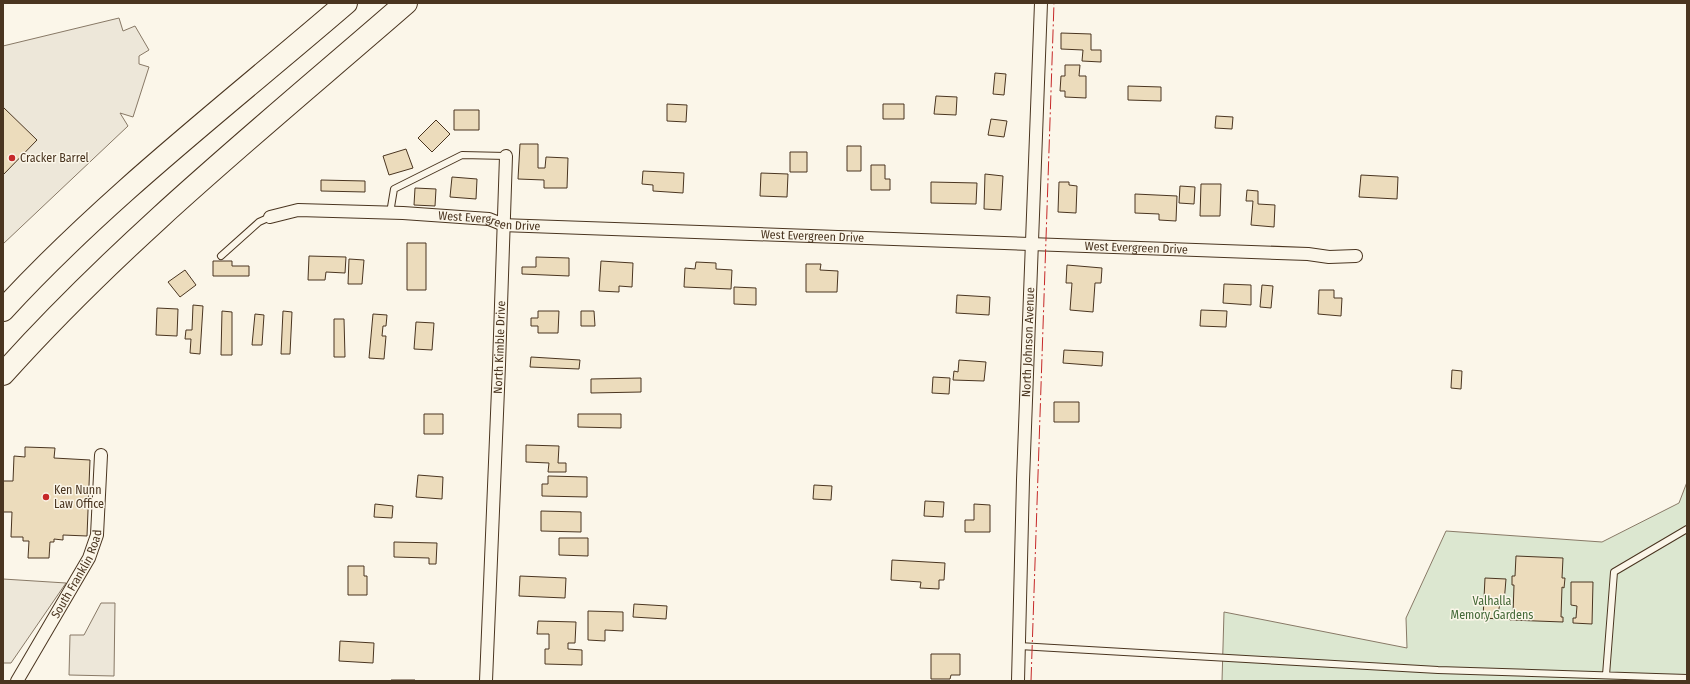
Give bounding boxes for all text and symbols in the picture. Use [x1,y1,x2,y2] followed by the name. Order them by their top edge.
[20,151,89,165] place label: Cracker Barrel
[7,153,17,163] marker: Cracker Barrel
[438,208,541,233] street label: West Evergreen Drive
[761,227,864,245] street label: West Evergreen Drive
[1084,239,1188,257] street label: West Evergreen Drive
[1019,287,1037,397] street label: North Johnson Avenue
[491,300,508,394] street label: North Kimble Drive
[54,483,104,511] place label: Ken Nunn Law Office
[41,492,51,502] marker: Ken Nunn Law Office
[48,529,104,621] street label: South Franklin Road
[1451,594,1533,622] park label: Valhalla Memory Gardens

